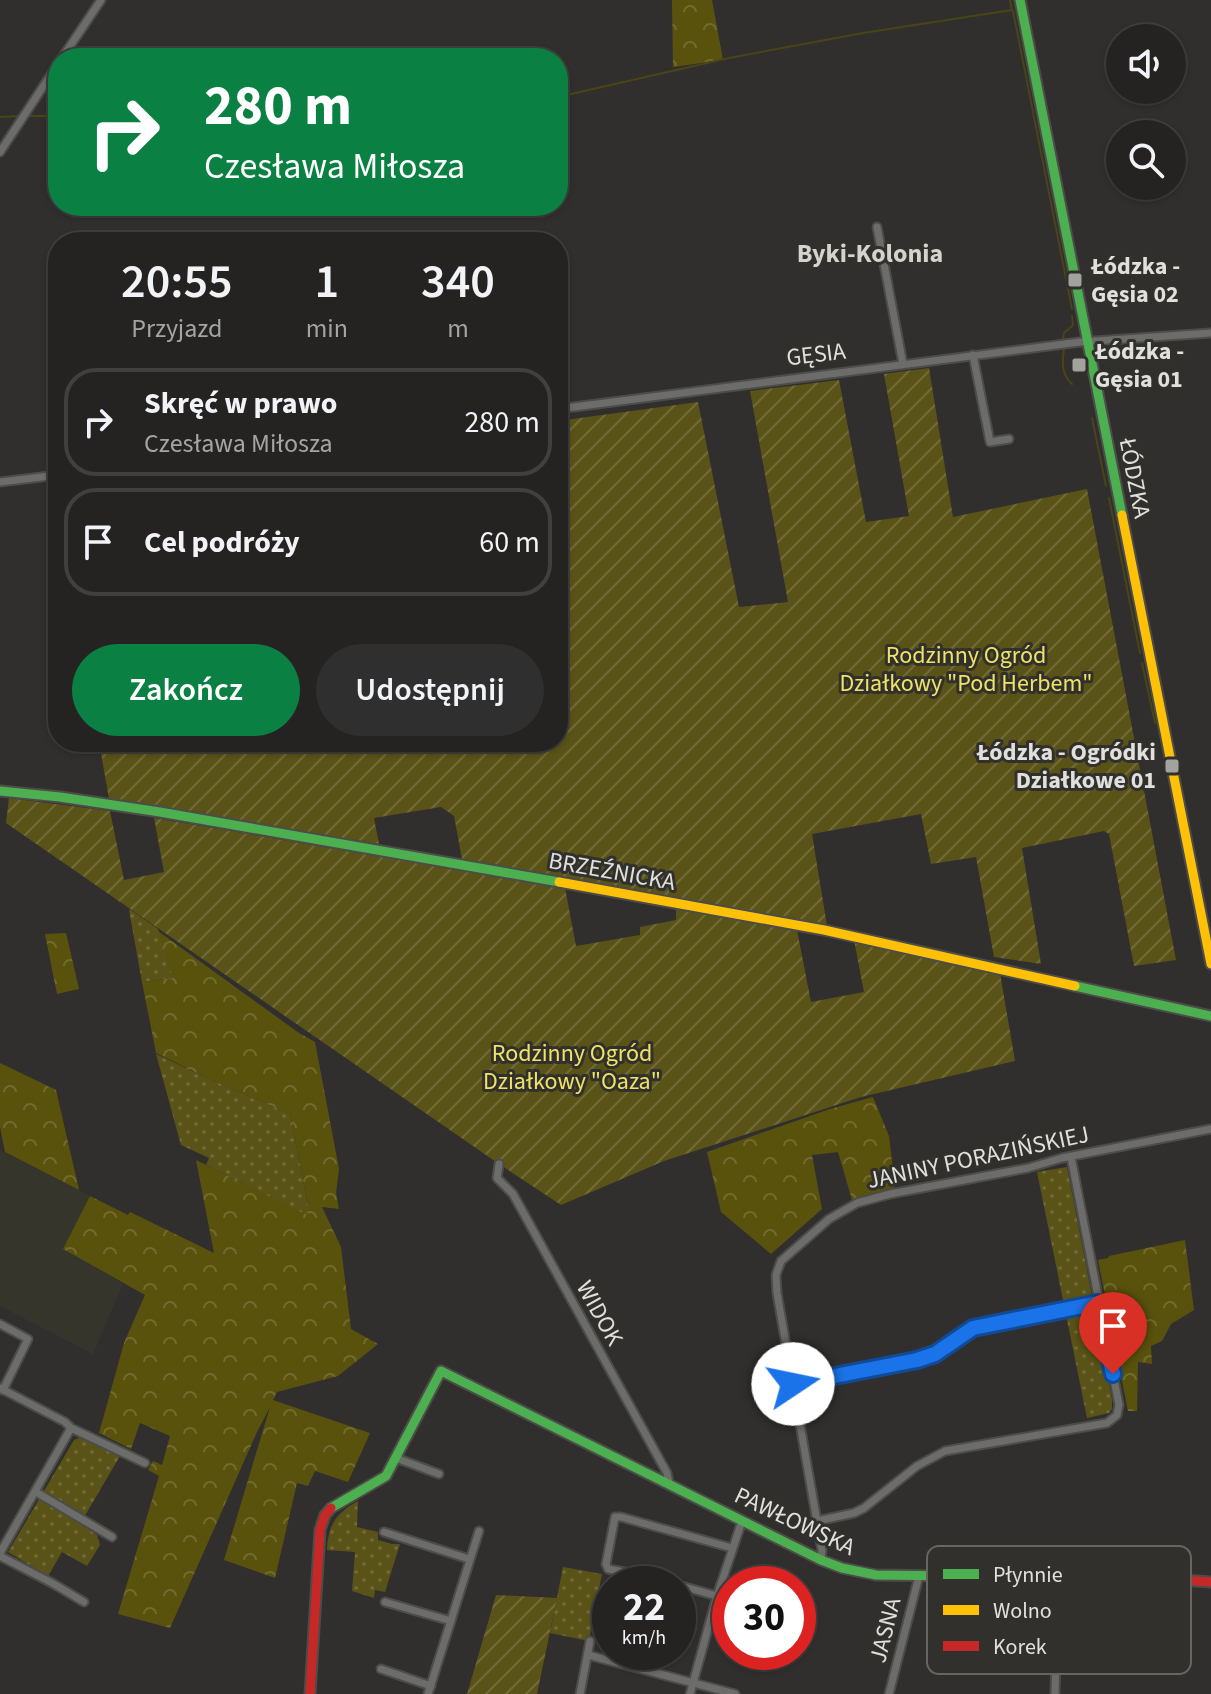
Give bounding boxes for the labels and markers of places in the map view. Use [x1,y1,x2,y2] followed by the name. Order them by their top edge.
[1090,249,1180,312] place label: Łódzka - Gęsia 02
[1066,271,1084,289] marker: Łódzka - Gęsia 02
[1094,334,1184,397] place label: Łódzka - Gęsia 01
[1070,356,1088,374] marker: Łódzka - Gęsia 01
[976,735,1156,798] place label: Łódzka - Ogródki Działkowe 01
[1163,757,1181,775] marker: Łódzka - Ogródki Działkowe 01
[1079,1292,1147,1374] pin

